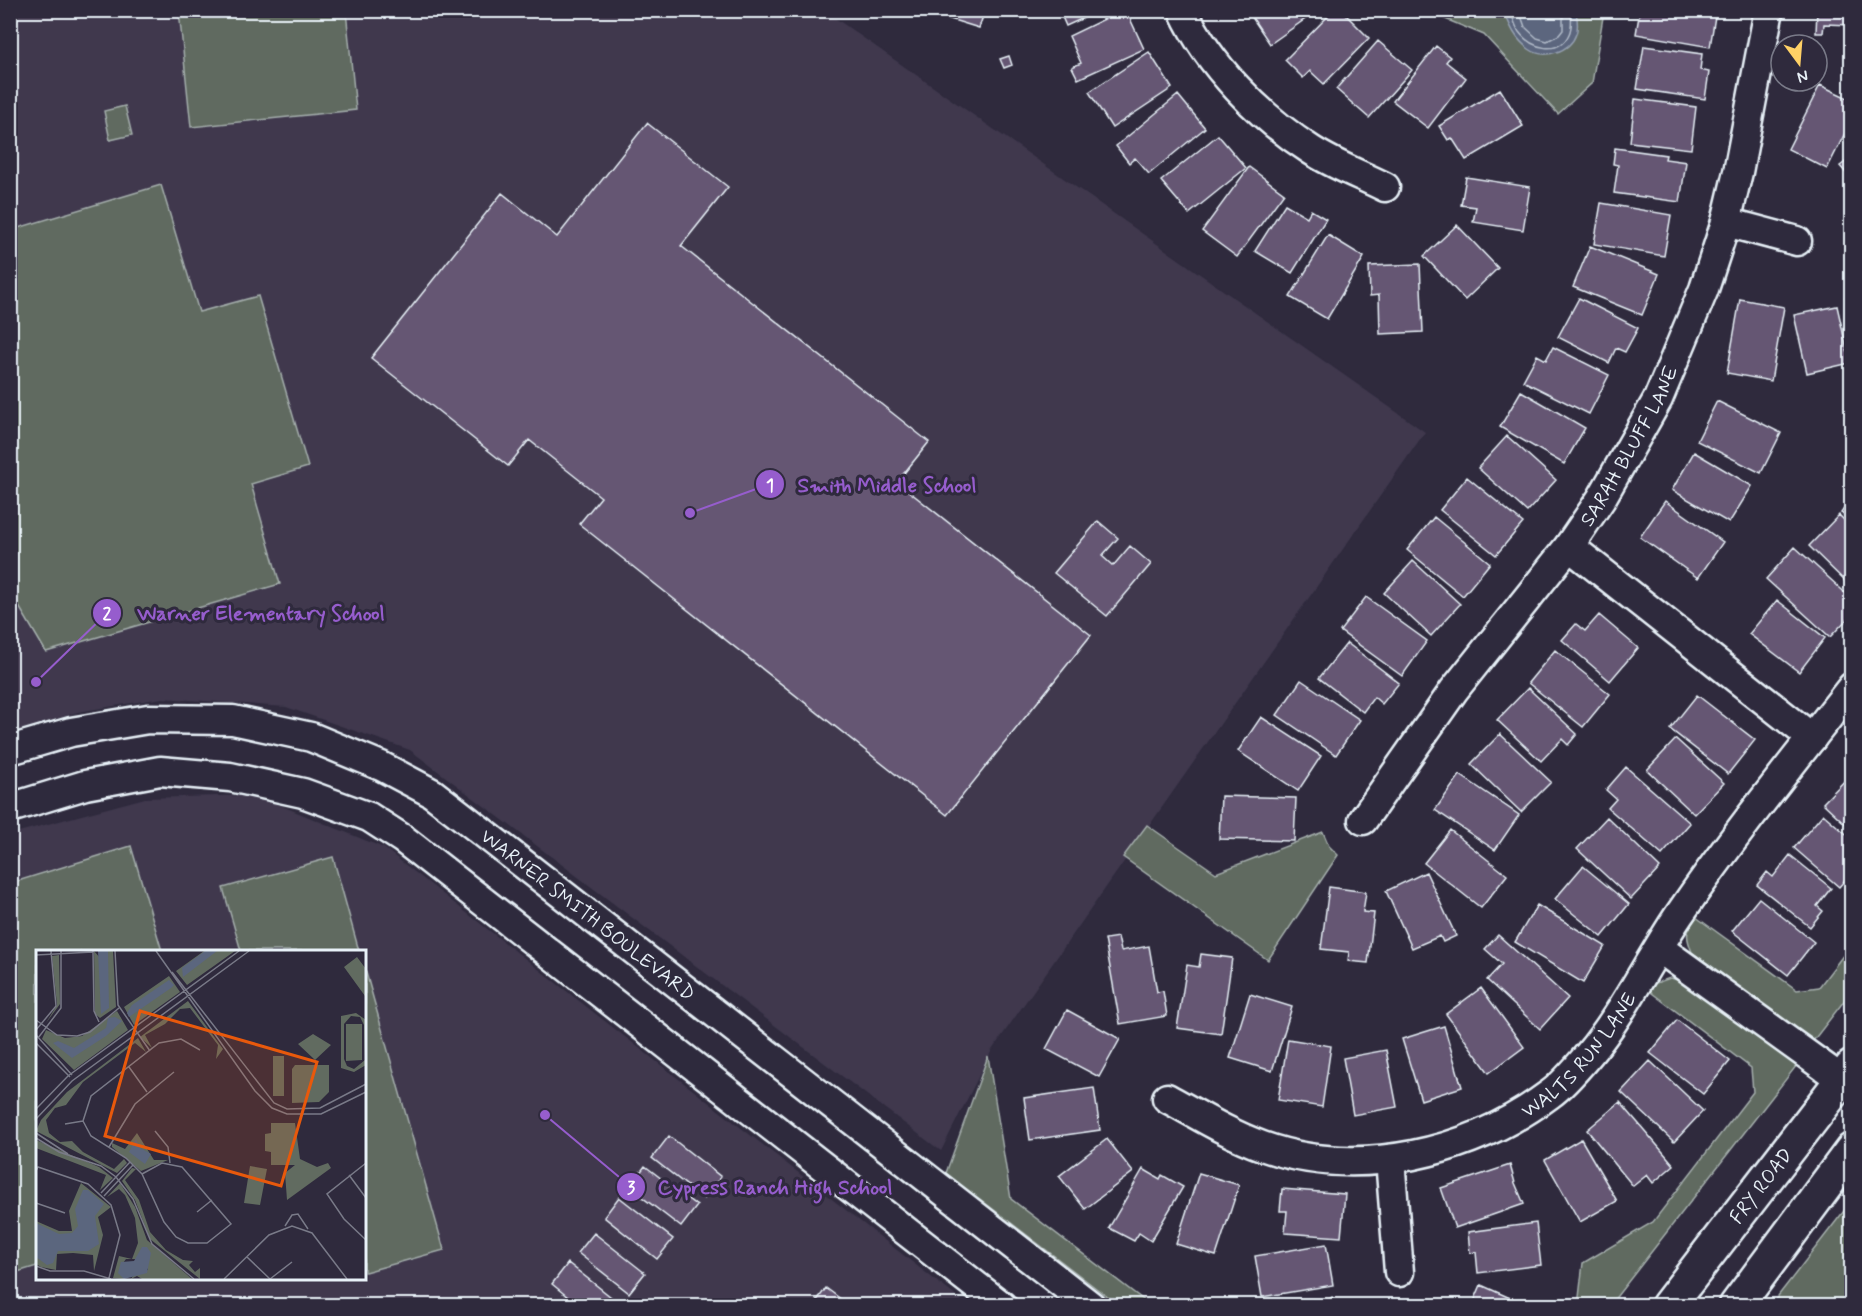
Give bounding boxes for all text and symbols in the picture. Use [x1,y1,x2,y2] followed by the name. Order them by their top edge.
[1769,33,1829,93] north arrow
[1795,64,1811,88] text: N
[1574,362,1685,532] street label: SARAH BLUFF LANE
[755,465,988,504] callout: Smith Middle School
[798,472,976,500] text: Smith Middle School
[766,474,774,498] text: 1
[92,593,399,632] callout: Warner Elementary School
[136,600,385,628] text: Warner Elementary School
[103,602,112,626] text: 2
[474,824,700,1008] street label: WARNER SMITH BOULEVARD
[36,950,366,1280] inset map
[1516,988,1643,1125] street label: WALTS RUN LANE
[1724,1143,1800,1230] street label: FRY ROAD
[616,1167,904,1206] callout: Cypress Ranch High School
[658,1174,892,1204] text: Cypress Ranch High School
[627,1176,636,1200] text: 3

